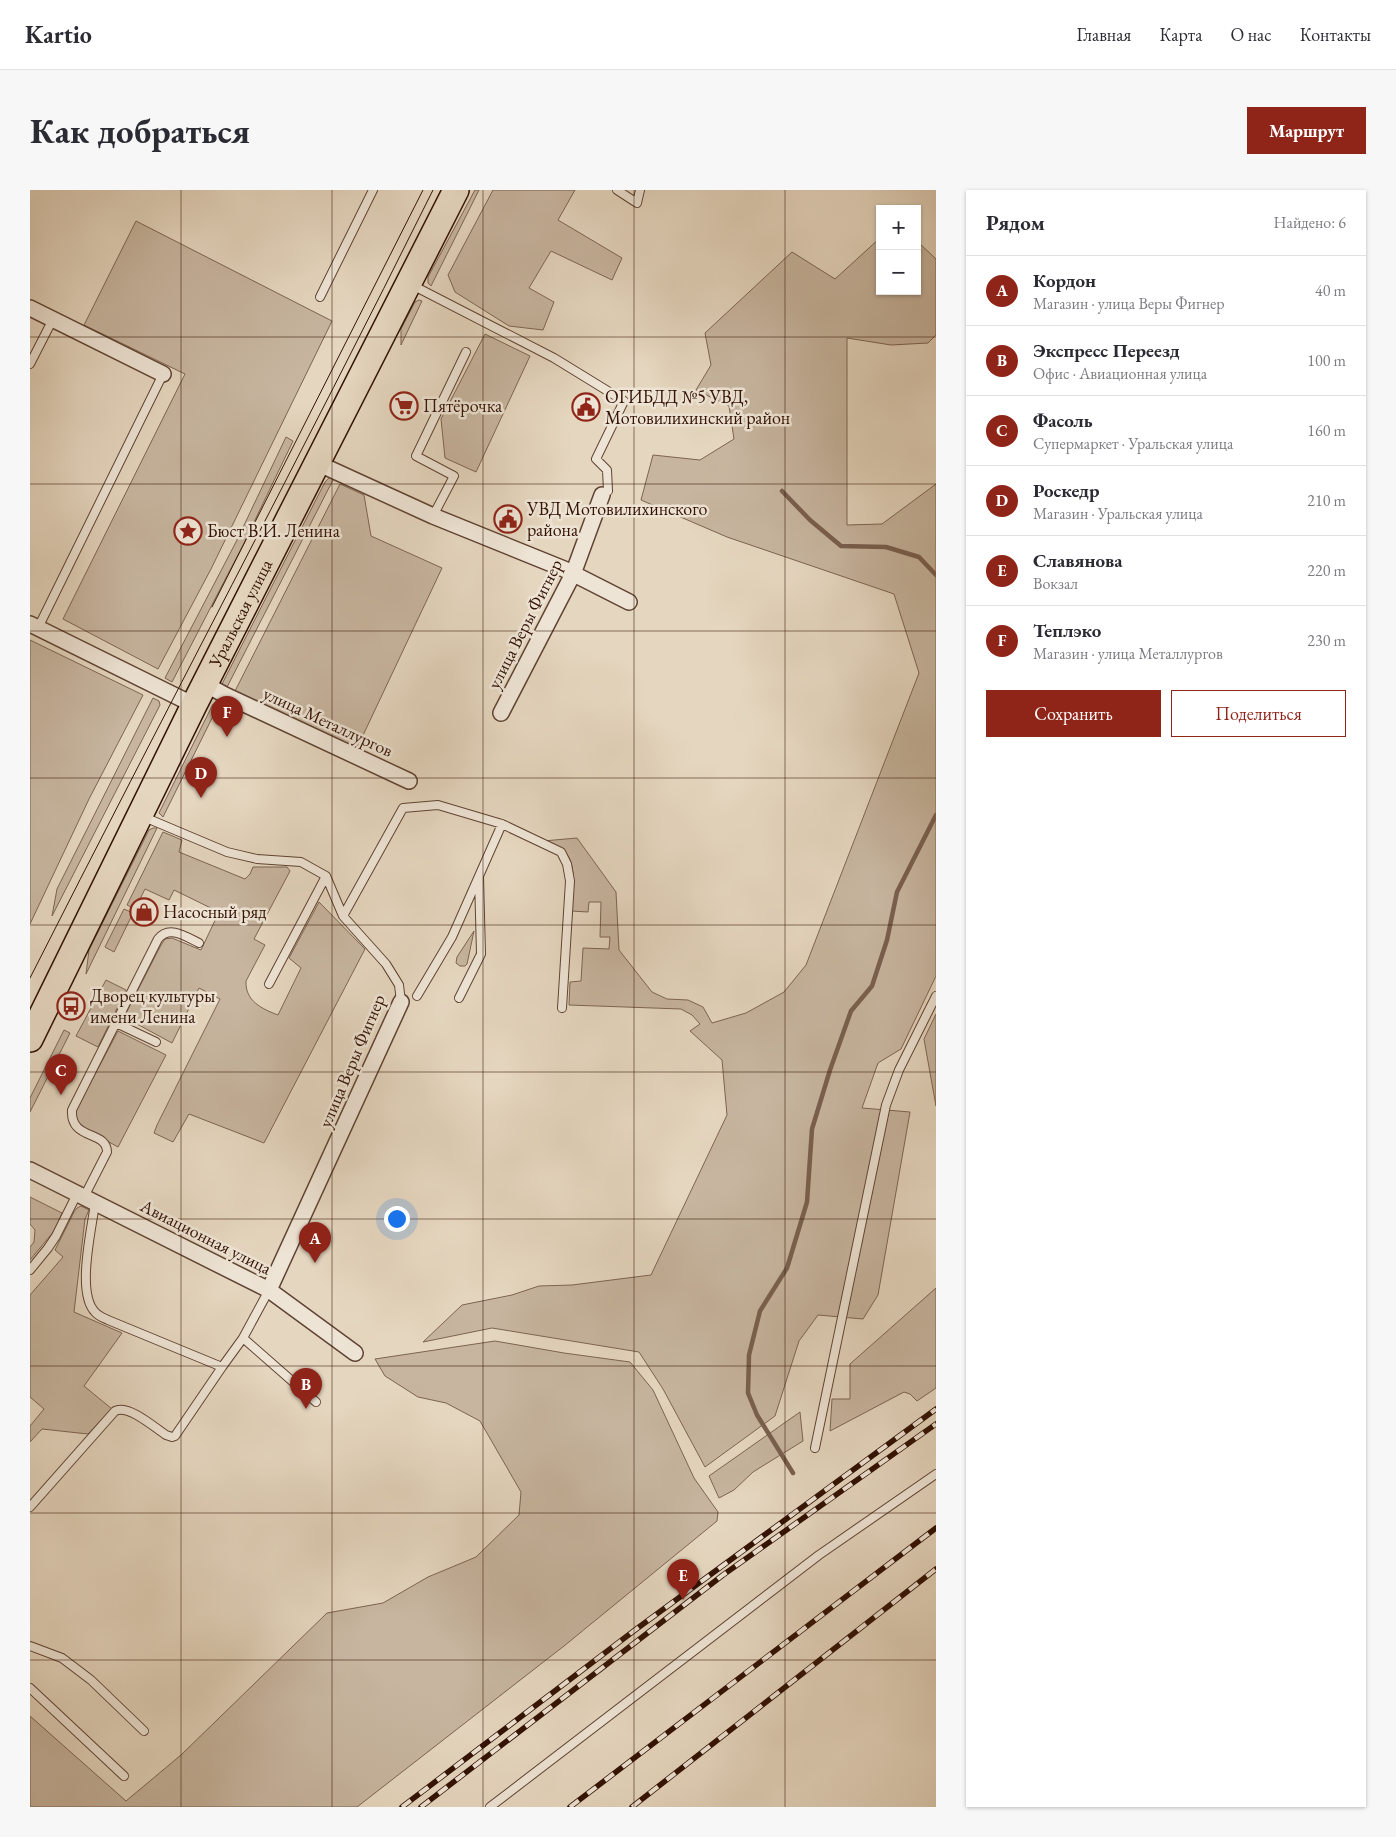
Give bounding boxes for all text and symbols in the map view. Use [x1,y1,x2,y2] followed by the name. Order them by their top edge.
[25,19,92,50] text: Kartio
[1077,23,1131,46] text: Главная
[1159,23,1202,46] text: Карта
[1230,23,1272,46] text: О нас
[1300,23,1371,46] text: Контакты
[1247,107,1366,154] button: Маршрут
[30,108,250,153] text: Как добраться
[876,205,921,295] map controls
[876,205,921,250] button: +
[986,209,1045,236] text: Рядом
[1274,212,1346,233] text: Найдено: 6
[876,250,921,295] button: −
[1033,268,1096,293] text: Кордон
[996,280,1008,301] text: A
[1315,280,1346,301] text: 40 m
[1033,293,1225,314] text: Магазин · улица Веры Фигнер
[1033,338,1180,363] text: Экспресс Переезд
[997,350,1007,371] text: B
[1307,350,1346,371] text: 100 m
[1033,363,1207,384] text: Офис · Авиационная улица
[605,385,790,429] place label: ОГИБДД №5 УВД, Мотовилихинский район
[389,391,419,421] supermarket icon: Пятёрочка
[571,392,601,422] public building icon: ОГИБДД №5 УВД, Мотовилихинский район
[423,394,503,417] place label: Пятёрочка
[1033,408,1093,433] text: Фасоль
[996,420,1008,441] text: C
[1307,420,1346,441] text: 160 m
[1033,433,1233,454] text: Супермаркет · Уральская улица
[1033,478,1099,503] text: Роскедр
[996,490,1008,511] text: D
[1307,490,1346,511] text: 210 m
[526,497,708,541] place label: УВД Мотовилихинского района
[1033,503,1203,524] text: Магазин · Уральская улица
[493,504,523,534] public building icon: УВД Мотовилихинского района
[173,516,203,546] place icon: Бюст В.И. Ленина
[207,519,341,542] place label: Бюст В.И. Ленина
[1033,548,1123,573] text: Славянова
[203,554,278,672] street label: Уральская улица
[482,555,567,692] street label: улица Веры Фигнер
[997,560,1007,581] text: E
[1307,560,1346,581] text: 220 m
[1033,573,1078,594] text: Вокзал
[1033,618,1101,643] text: Теплэко
[998,630,1006,651] text: F
[1307,630,1346,651] text: 230 m
[1033,643,1223,664] text: Магазин · улица Металлургов
[260,681,397,762] street label: улица Металлургов
[986,690,1161,737] button: Сохранить
[1171,690,1346,737] button: Поделиться
[211,696,243,737] pin: F
[185,757,217,798] pin: D
[129,897,159,927] shop icon: Насосный ряд
[163,900,266,923] place label: Насосный ряд
[90,984,215,1028] place label: Дворец культуры имени Ленина
[56,991,86,1021] bus stop icon: Дворец культуры имени Ленина
[313,991,390,1131] street label: улица Веры Фигнер
[45,1054,77,1095] pin: C
[136,1193,276,1280] street label: Авиационная улица
[384,1206,410,1232] your location
[299,1222,331,1263] pin: A
[290,1368,322,1409] pin: B
[667,1559,699,1600] pin: E

